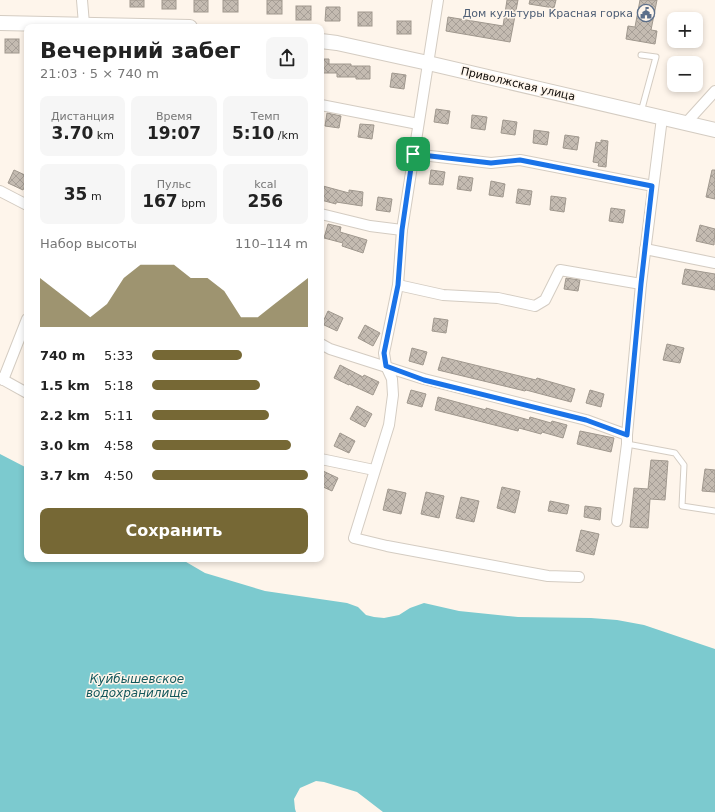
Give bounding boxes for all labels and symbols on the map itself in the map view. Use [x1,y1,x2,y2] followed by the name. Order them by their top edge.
[636,3,656,23] public building icon: Дом культуры Красная горка
[463,7,633,20] place label: Дом культуры Красная горка
[460,65,576,103] street label: Приволжская улица
[396,137,430,171] pin
[86,672,188,700] water label: Куйбышевское водохранилище

